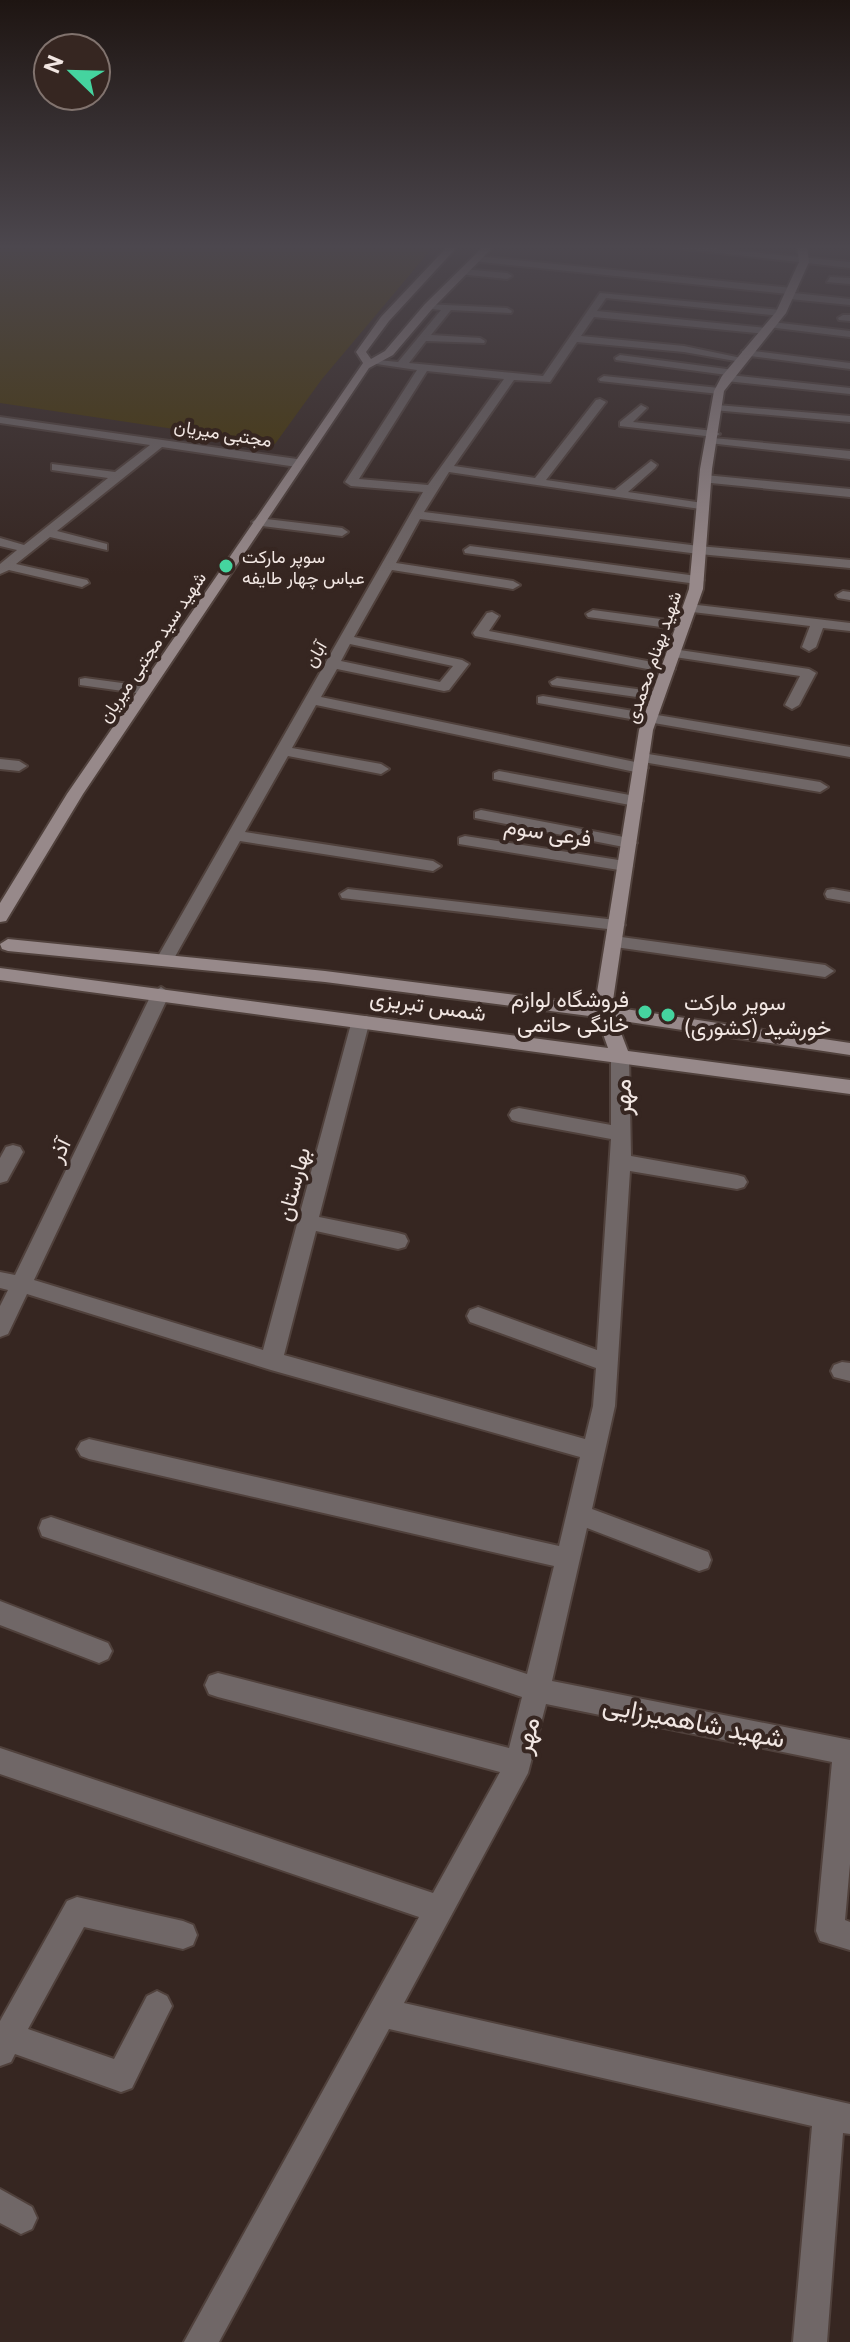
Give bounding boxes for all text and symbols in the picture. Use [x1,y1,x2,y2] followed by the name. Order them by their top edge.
[32,32,112,112] north arrow
[38,51,69,77] text: N
[173,415,273,452] street label: مجتبی میریان
[242,546,365,590] place label: سوپر مارکت عباس چهار طایفه
[217,557,235,575] marker: سوپر مارکت عباس چهار طایفه
[94,568,211,727] street label: شهید سید مجتبی میریان
[621,588,687,726] street label: شهید بهنام محمدی
[299,636,332,671] street label: آبان
[502,812,594,854] street label: فرعی سوم
[368,984,488,1027] street label: شمس تبریزی
[511,986,629,1038] place label: فروشگاه لوازم خانگی حاتمی
[684,989,831,1041] place label: سوپر مارکت خورشید (کشوری)
[636,1003,654,1021] marker: فروشگاه لوازم خانگی حاتمی
[659,1006,677,1024] marker: سوپر مارکت خورشید (کشوری)
[606,1079,638,1116] street label: مهر
[42,1132,77,1167] street label: آذر
[271,1144,316,1224] street label: بهارستان
[600,1688,788,1755] street label: شهید شاهمیرزایی
[506,1713,547,1758] street label: مهر

